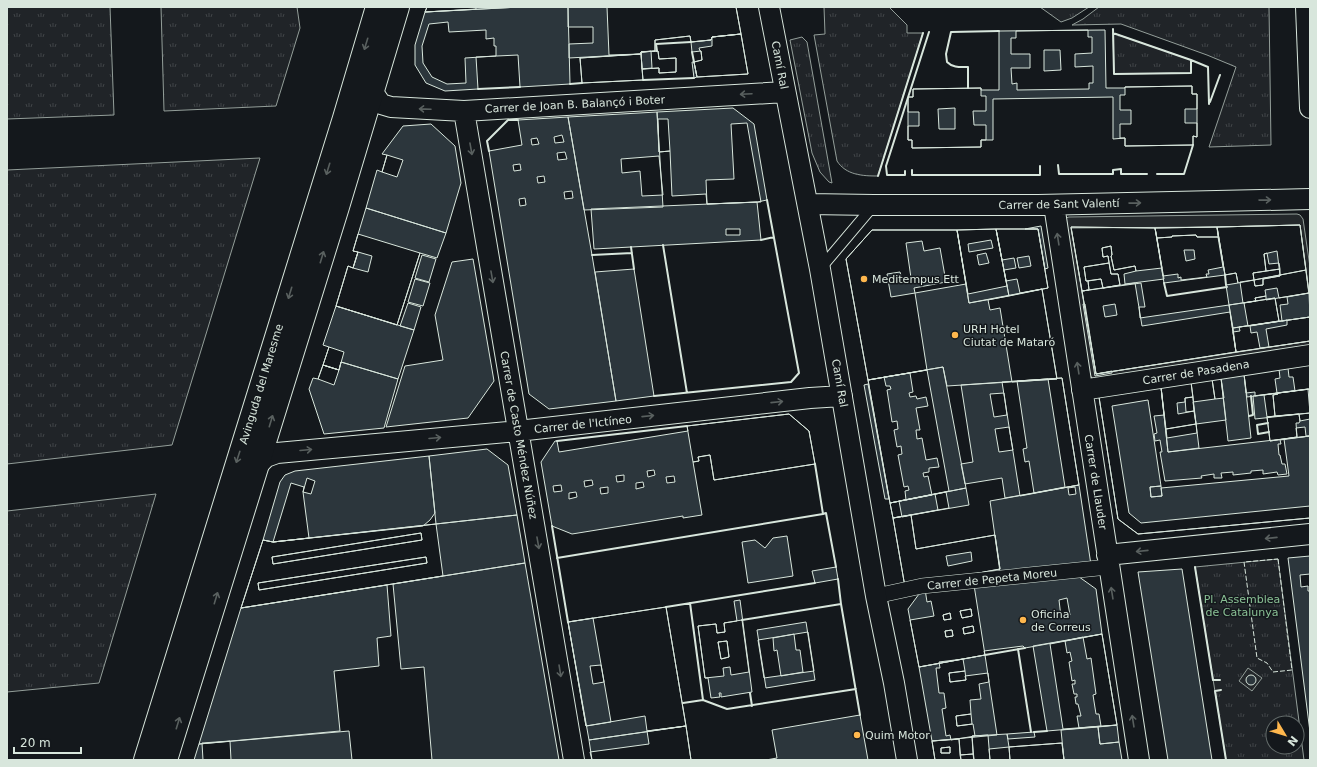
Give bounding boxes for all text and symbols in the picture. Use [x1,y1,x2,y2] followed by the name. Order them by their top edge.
[362,38,369,51] one-way arrow
[768,40,791,90] street label: Camí Ral
[740,91,753,98] one-way arrow
[485,93,666,116] street label: Carrer de Joan B. Balançó i Boter
[419,105,432,113] one-way arrow
[467,142,475,155] one-way arrow
[324,162,331,175] one-way arrow
[1258,196,1271,204] one-way arrow
[998,197,1121,212] street label: Carrer de Sant Valentí
[1128,199,1141,207] one-way arrow
[1054,233,1062,246] one-way arrow
[319,250,326,263] one-way arrow
[489,270,497,283] one-way arrow
[872,273,960,286] place label: Meditempus Ett
[859,274,869,284] marker: Meditempus Ett
[286,286,293,299] one-way arrow
[237,322,286,446] street label: Avinguda del Maresme
[963,323,1055,349] place label: URH Hotel Ciutat de Mataró
[950,330,960,340] marker: URH Hotel Ciutat de Mataró
[497,350,540,520] street label: Carrer de Casto Méndez Núñez
[829,358,850,408] street label: Camí Ral
[1142,358,1250,387] street label: Carrer de Pasadena
[1074,362,1082,375] one-way arrow
[770,398,783,406] one-way arrow
[534,413,633,436] street label: Carrer de l'Ictíneo
[641,413,654,420] one-way arrow
[268,414,275,427] one-way arrow
[1082,434,1110,531] street label: Carrer de Llauder
[428,435,441,442] one-way arrow
[299,446,312,454] one-way arrow
[234,451,242,463] one-way arrow
[1265,534,1278,542] one-way arrow
[534,536,542,549] one-way arrow
[1136,547,1149,555] one-way arrow
[926,566,1058,593] street label: Carrer de Pepeta Moreu
[1108,587,1116,600] one-way arrow
[213,592,220,605] one-way arrow
[1204,593,1280,619] park label: Pl. Assemblea de Catalunya
[1031,608,1091,634] place label: Oficina de Correus
[1018,615,1028,625] marker: Oficina de Correus
[556,665,564,678] one-way arrow
[1129,715,1137,728] one-way arrow
[1265,715,1305,755] north arrow
[175,716,182,729] one-way arrow
[14,729,81,755] scale bar
[865,729,930,742] place label: Quim Motor
[852,730,862,740] marker: Quim Motor
[1285,733,1300,748] text: N
[20,736,51,750] text: 20 m

